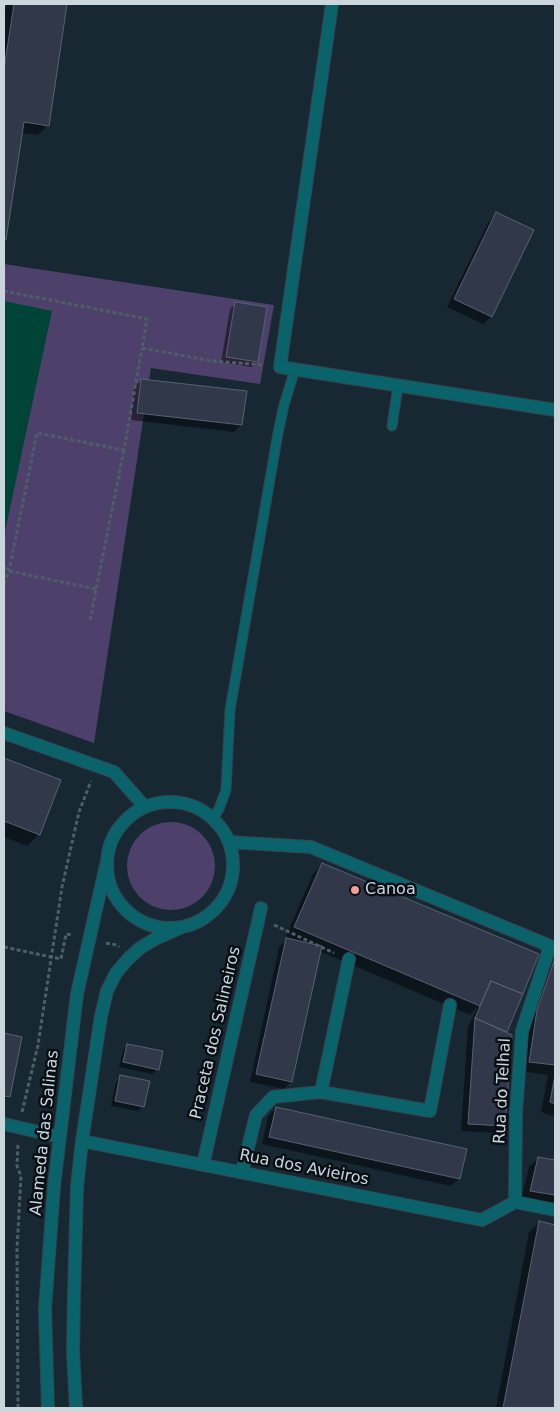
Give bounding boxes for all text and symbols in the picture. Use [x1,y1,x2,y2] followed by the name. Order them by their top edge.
[365,880,416,900] place label: Canoa
[349,884,361,896] marker: Canoa
[187,945,245,1121] street label: Praceta dos Salineiros
[491,1037,515,1145] street label: Rua do Telhal
[27,1049,63,1217] street label: Alameda das Salinas
[238,1146,370,1190] street label: Rua dos Avieiros

